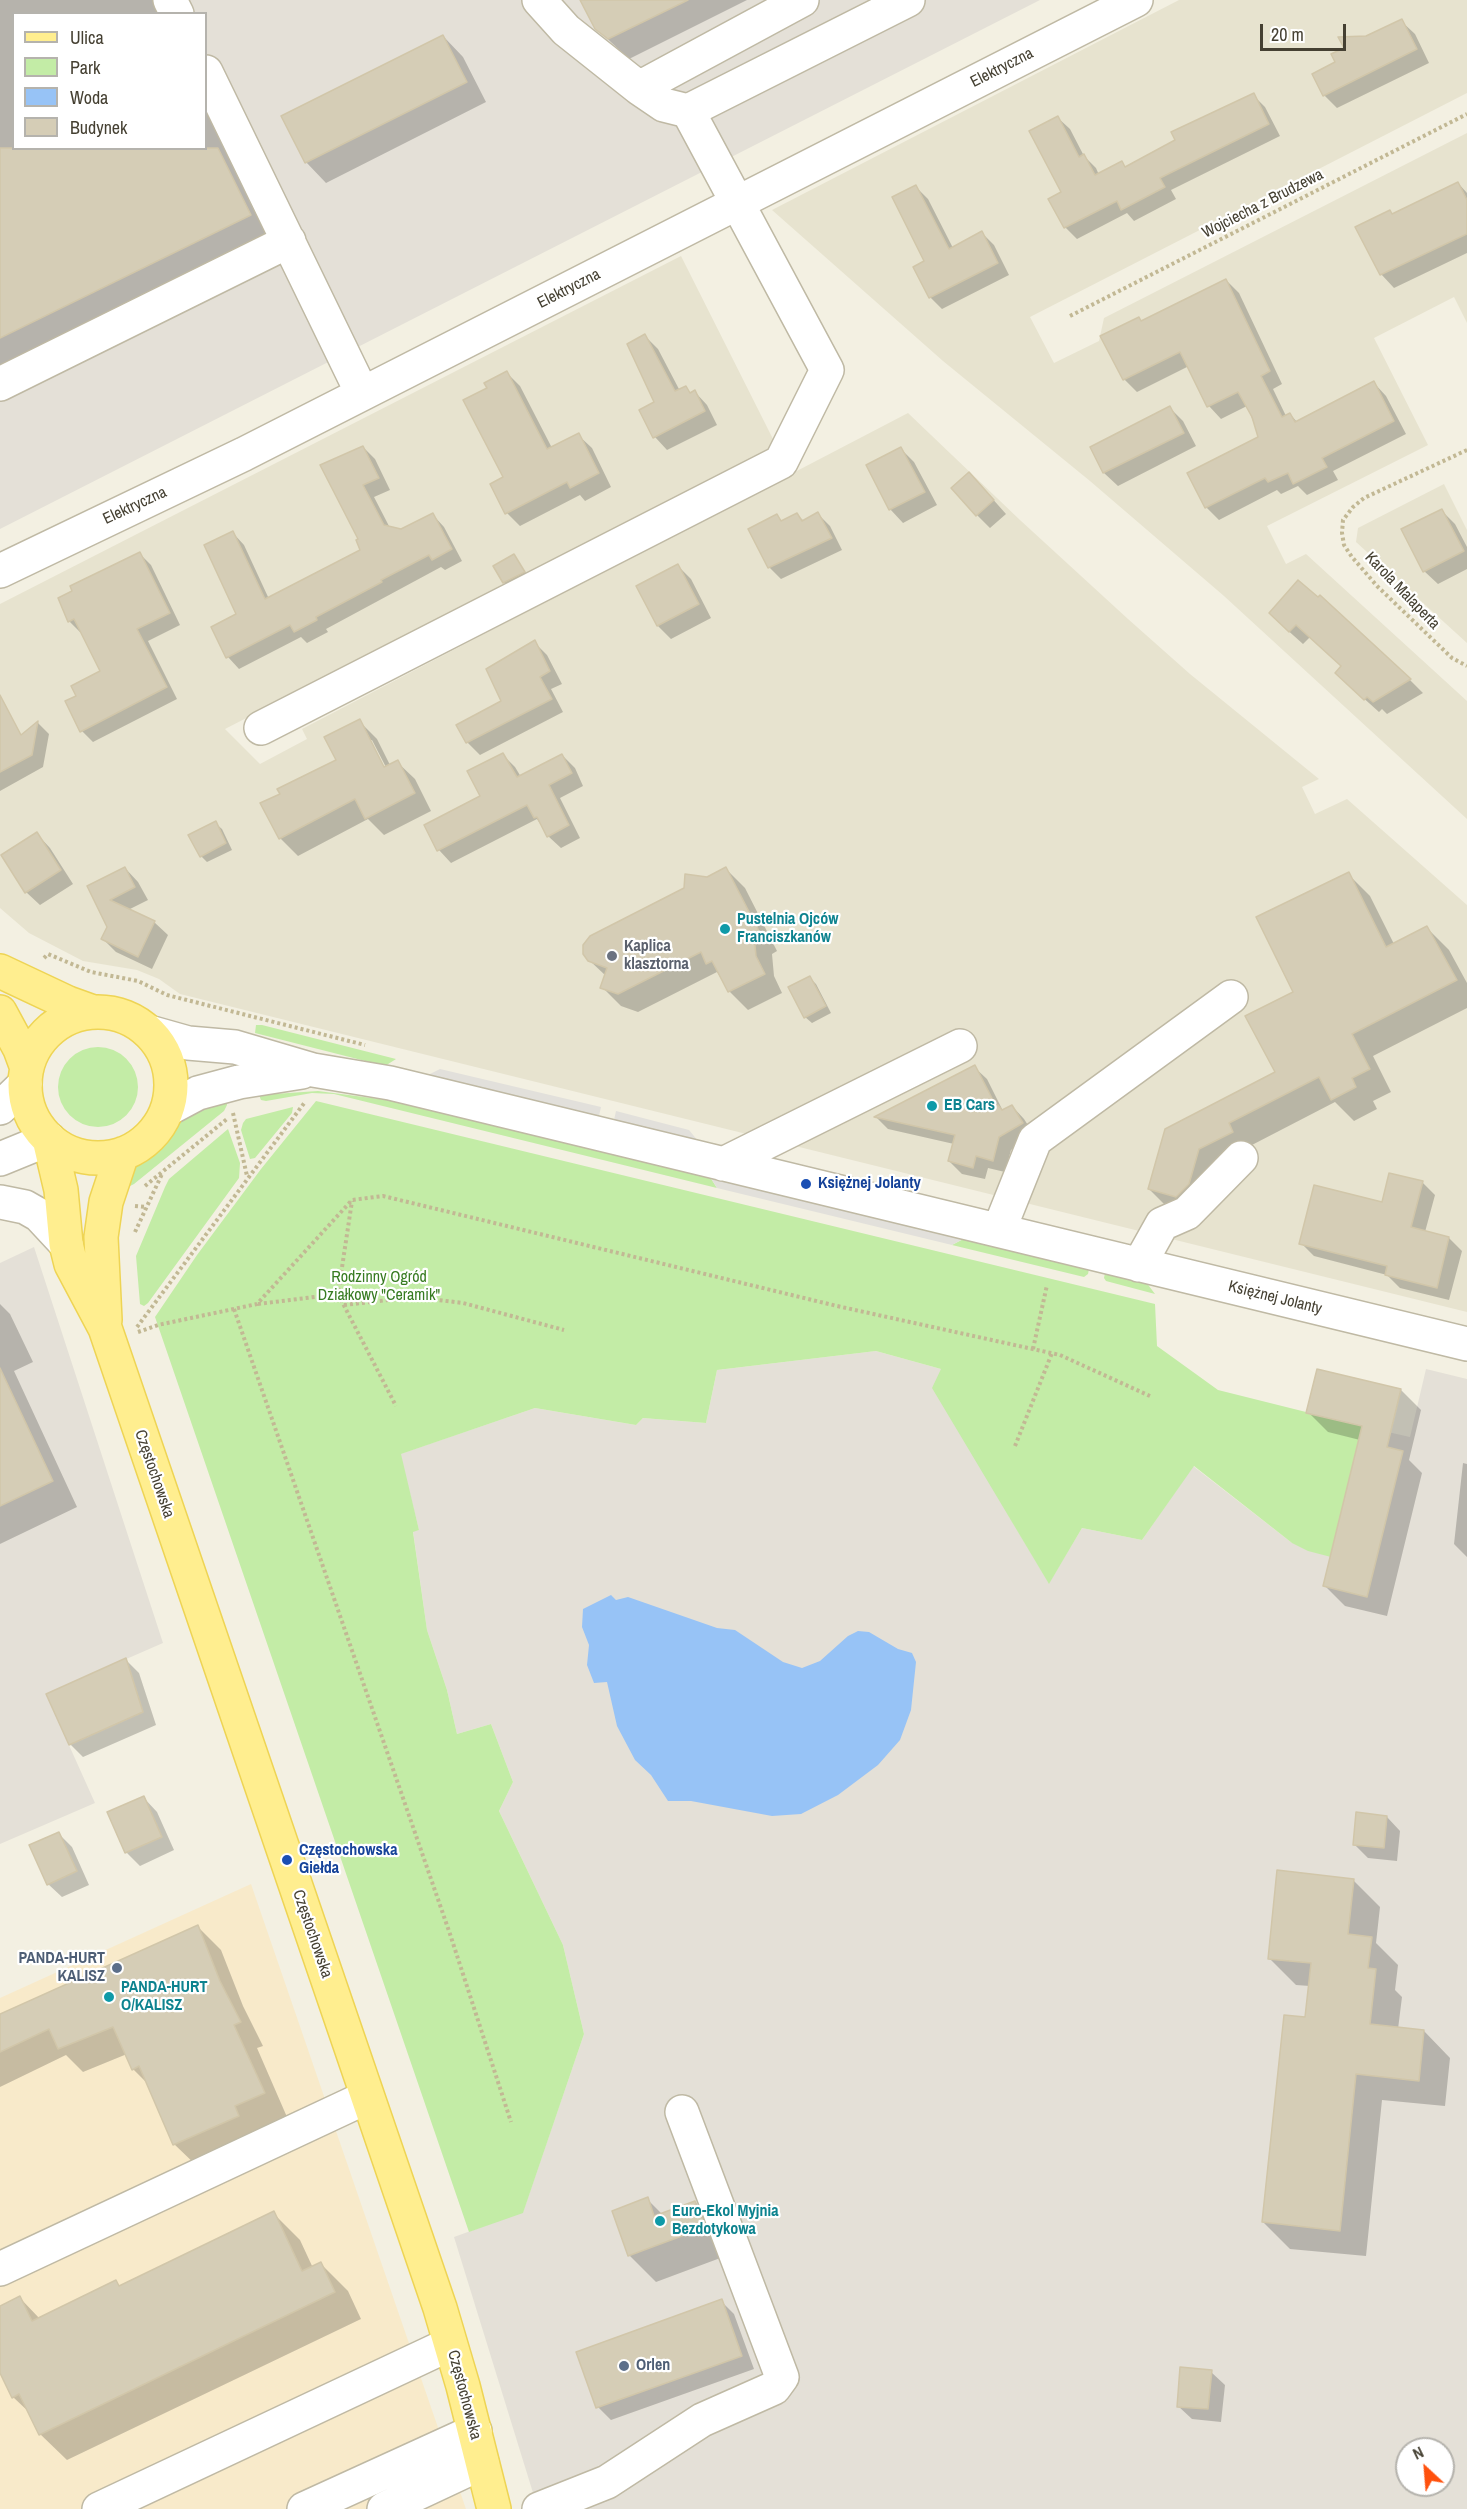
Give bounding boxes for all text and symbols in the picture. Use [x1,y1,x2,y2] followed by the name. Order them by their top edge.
[12,12,207,150] legend
[1263,12,1348,50] scale bar
[1271,22,1304,47] text: 20 m
[70,25,104,50] text: Ulica
[967,44,1037,92] street label: Elektryczna
[70,55,100,80] text: Park
[70,85,108,110] text: Woda
[70,115,127,140] text: Budynek
[1199,165,1327,243] street label: Wojciecha z Brudzewa
[534,265,604,313] street label: Elektryczna
[100,483,170,529] street label: Elektryczna
[1360,548,1444,634] street label: Karola Malaperta
[737,910,838,948] place label: Pustelnia Ojców Franciszkanów
[718,922,732,936] marker: Pustelnia Ojców Franciszkanów
[624,937,689,975] place label: Kaplica klasztorna
[605,949,619,963] marker: Kaplica klasztorna
[944,1096,995,1116] place label: EB Cars
[925,1099,939,1113] marker: EB Cars
[818,1174,921,1194] place label: Księżnej Jolanty
[799,1177,813,1191] marker: Księżnej Jolanty
[318,1268,440,1306] park label: Rodzinny Ogród Działkowy "Ceramik"
[1226,1277,1324,1319] street label: Księżnej Jolanty
[130,1427,178,1521] street label: Częstochowska
[299,1841,397,1879] place label: Częstochowska Giełda
[280,1853,294,1867] marker: Częstochowska Giełda
[288,1887,336,1981] street label: Częstochowska
[19,1949,105,1987] place label: PANDA-HURT KALISZ
[110,1961,124,1975] marker: PANDA-HURT KALISZ
[121,1978,207,2016] place label: PANDA-HURT O/KALISZ
[102,1990,116,2004] marker: PANDA-HURT O/KALISZ
[672,2202,778,2240] place label: Euro-Ekol Myjnia Bezdotykowa
[653,2214,667,2228] marker: Euro-Ekol Myjnia Bezdotykowa
[443,2348,485,2442] street label: Częstochowska
[636,2356,670,2376] place label: Orlen
[617,2359,631,2373] marker: Orlen
[1395,2437,1455,2497] north arrow
[1409,2441,1427,2465] text: N

